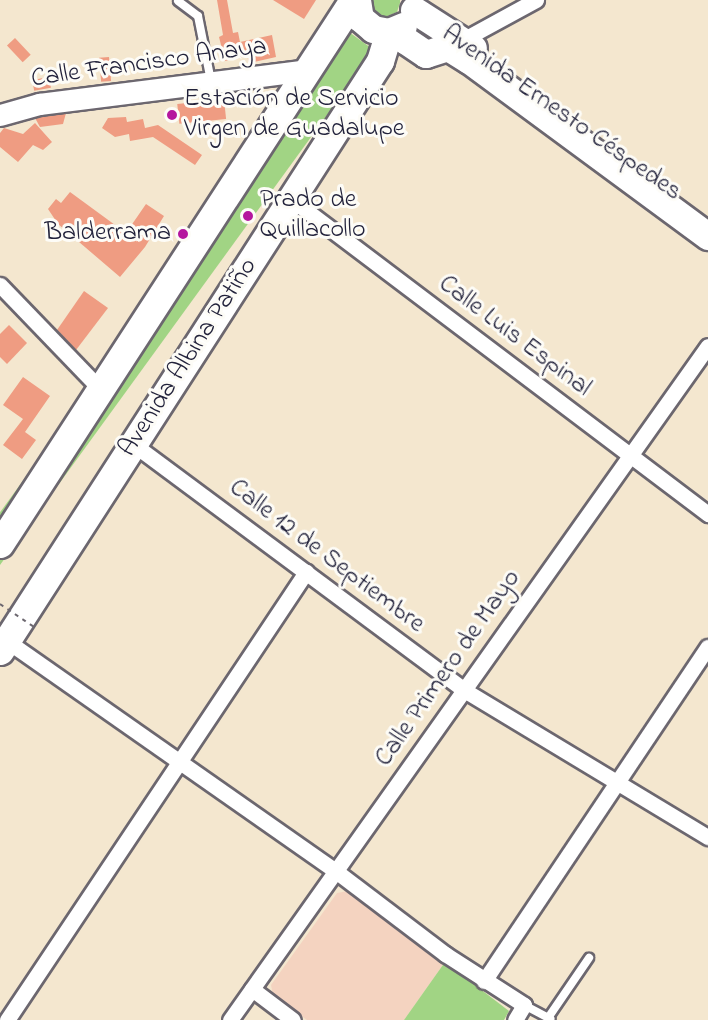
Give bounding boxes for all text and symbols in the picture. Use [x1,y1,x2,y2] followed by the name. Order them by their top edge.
[435,19,687,209] street label: Avenida Ernesto Céspedes
[29,32,269,96] street label: Calle Francisco Anaya
[184,84,404,146] place label: Estación de Servicio Virgen de Guadalupe
[165,108,179,122] marker: Estación de Servicio Virgen de Guadalupe
[260,185,366,246] place label: Prado de Quillacollo
[241,209,255,223] marker: Prado de Quillacollo
[44,218,171,250] place label: Balderrama
[176,227,190,241] marker: Balderrama
[113,253,265,463] street label: Avenida Albina Patiño
[432,269,596,405] street label: Calle Luis Espinal
[222,473,430,641] street label: Calle 12 de Septiembre
[369,565,529,773] street label: Calle Primero de Mayo

